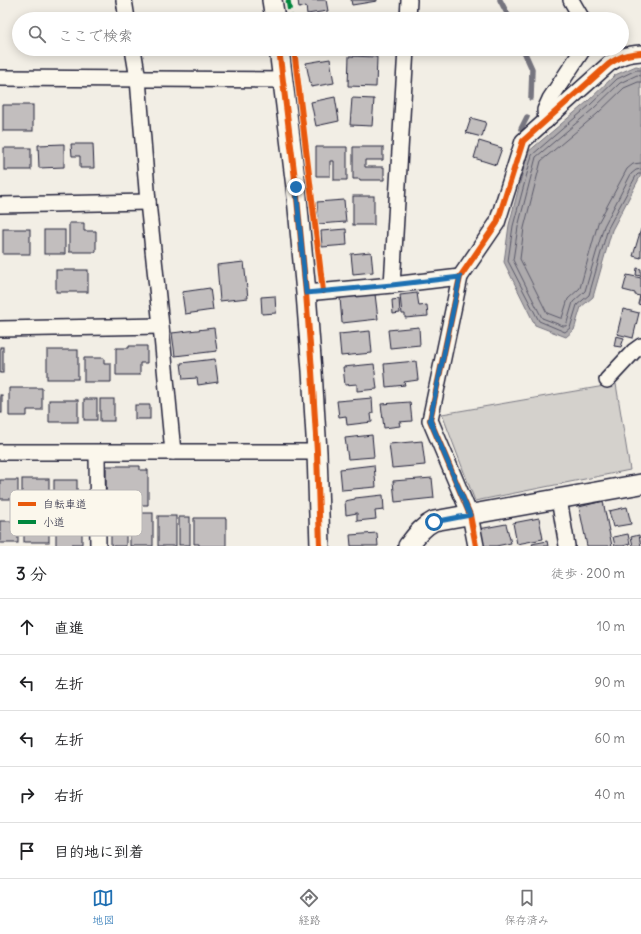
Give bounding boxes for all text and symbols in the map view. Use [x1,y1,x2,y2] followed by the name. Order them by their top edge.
[12,12,629,56] search box
[26,23,48,45] icon: search
[58,26,133,45] text: ここで検索
[287,178,305,196] route end
[10,490,142,536] legend
[43,497,87,511] text: 自転車道
[425,513,443,531] route start
[43,515,65,529] text: 小道
[16,563,47,585] text: 3 分
[551,565,625,582] text: 徒歩 · 200 m
[16,616,38,638] icon: ahead
[54,618,84,637] text: 直進
[597,618,625,635] text: 10 m
[16,672,38,694] icon: left
[54,674,84,693] text: 左折
[594,674,625,691] text: 90 m
[16,728,38,750] icon: left
[54,730,84,749] text: 左折
[594,730,625,747] text: 60 m
[16,784,38,806] icon: right
[54,786,84,805] text: 右折
[594,786,625,803] text: 40 m
[16,840,38,862] icon: arrive
[54,842,144,861] text: 目的地に到着
[92,887,114,927] tab: 地図
[298,887,320,927] tab: 経路
[505,887,549,927] tab: 保存済み

